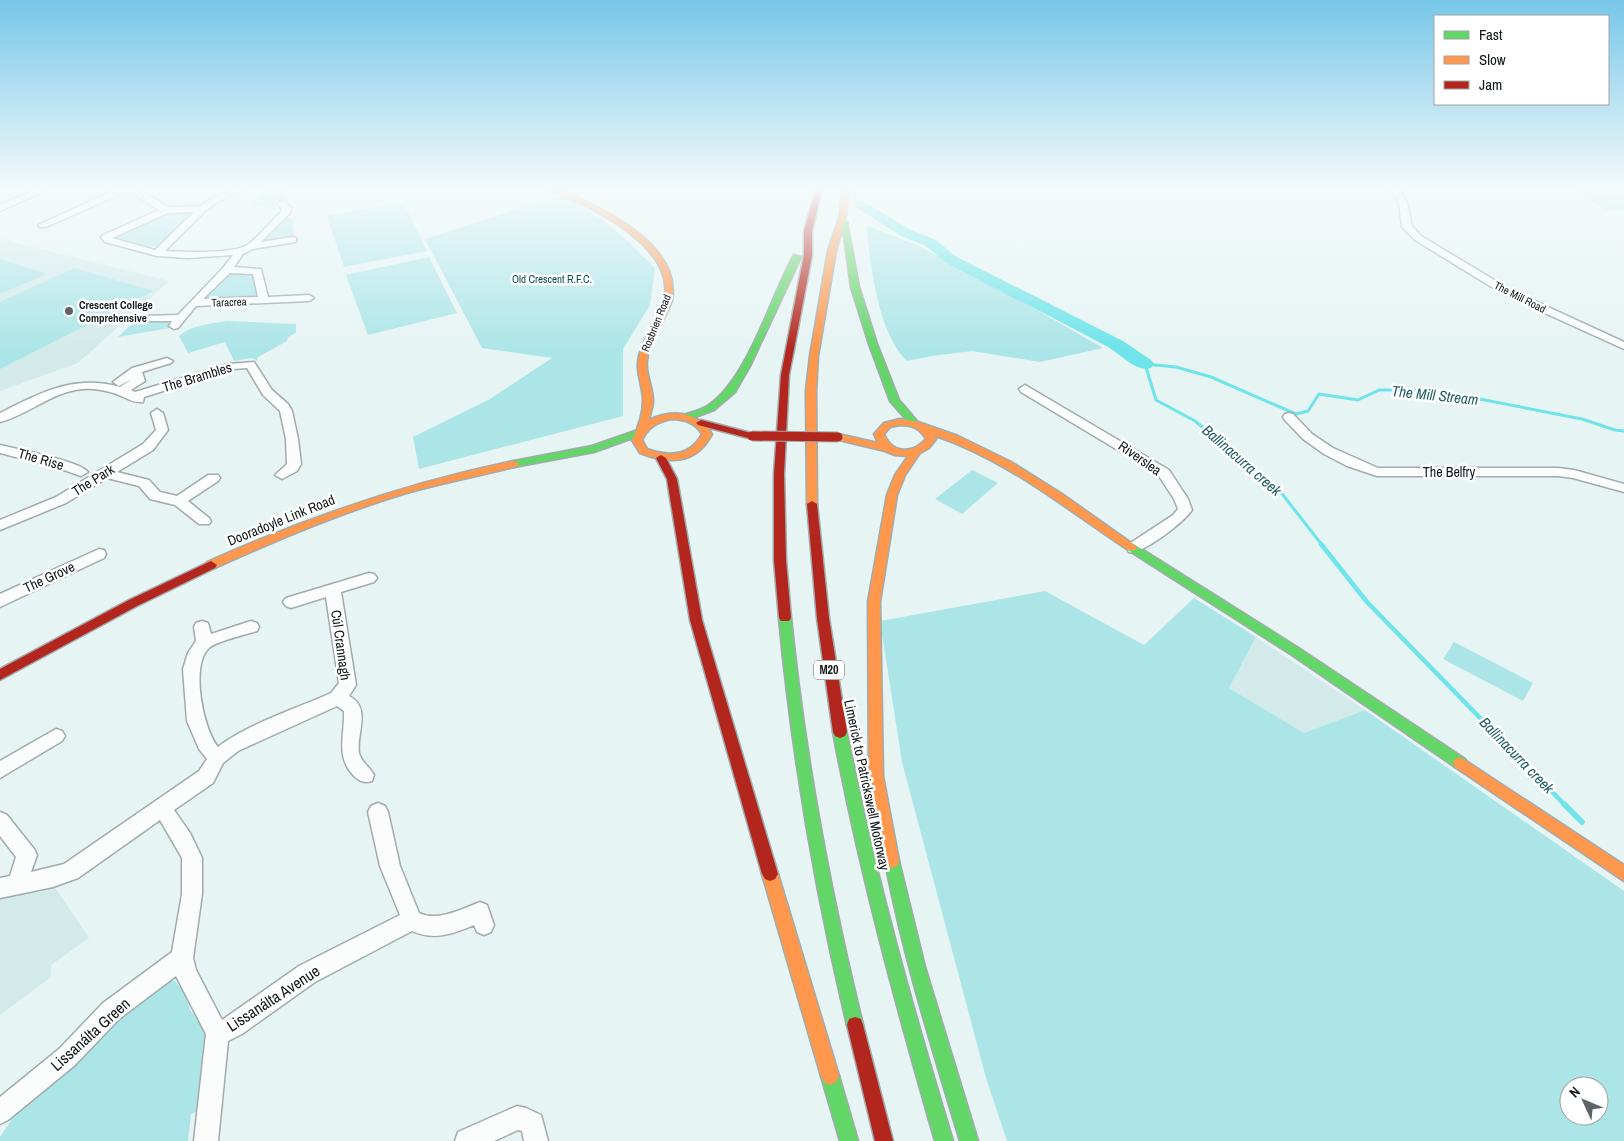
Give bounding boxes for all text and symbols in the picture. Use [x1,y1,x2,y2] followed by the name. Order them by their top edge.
[1434,15,1609,105] legend
[1479,24,1503,45] text: Fast
[1479,49,1506,70] text: Slow
[1479,74,1502,95] text: Jam
[512,272,592,286] park label: Old Crescent R.F.C.
[1492,278,1548,316] street label: The Mill Road
[638,292,674,354] street label: Rosbrien Road
[211,294,247,310] street label: Taracrea
[79,298,153,325] place label: Crescent College Comprehensive
[63,305,75,317] marker: Crescent College Comprehensive
[160,358,234,396] street label: The Brambles
[1391,380,1479,410] water label: The Mill Stream
[1198,420,1287,501] water label: Ballinacurra creek
[1115,437,1166,480] street label: Riverslea
[16,444,66,474] street label: The Rise
[68,460,118,500] street label: The Park
[1423,463,1475,481] street label: The Belfry
[225,490,337,550] street label: Dooradoyle Link Road
[21,557,77,597] street label: The Grove
[327,609,355,681] street label: Cúl Crannagh
[814,660,844,680] road number: M20
[840,698,894,872] street label: Limerick to Patrickswell Motorway
[1475,712,1560,799] water label: Ballinacurra creek
[222,960,324,1036] street label: Lissanálta Avenue
[46,992,134,1076] street label: Lissanálta Green
[1559,1076,1609,1126] north arrow
[1565,1083,1584,1101] text: N

